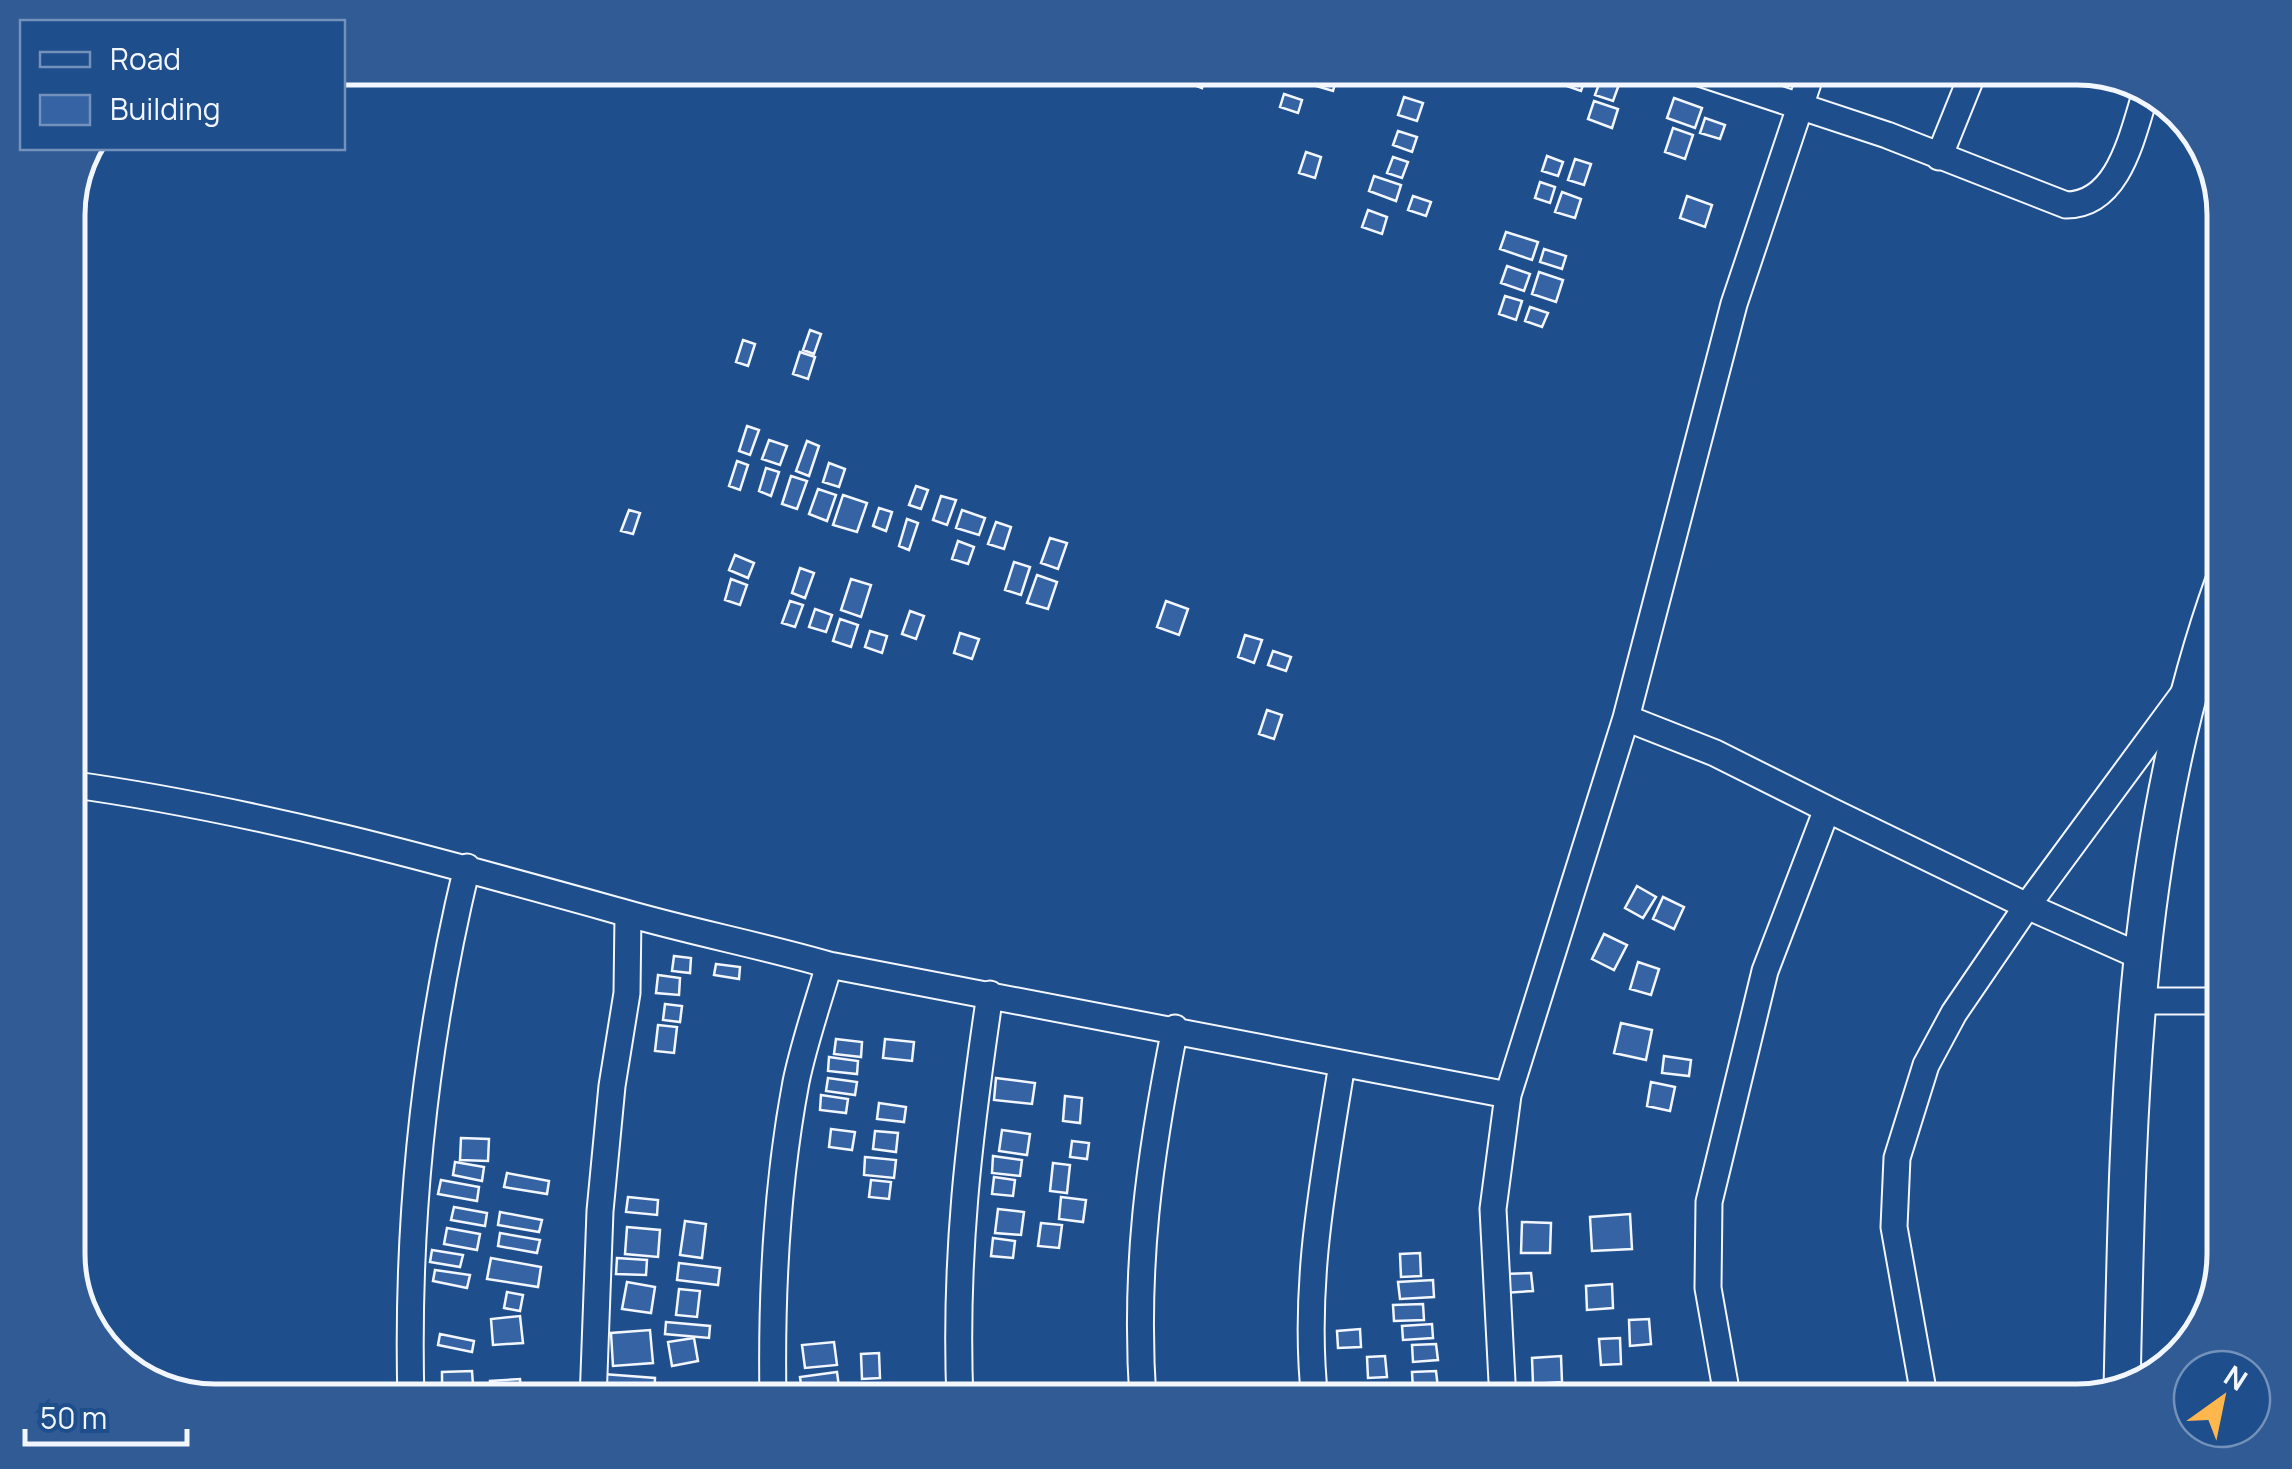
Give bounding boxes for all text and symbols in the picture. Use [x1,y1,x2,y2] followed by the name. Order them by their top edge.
[20,20,345,150] legend
[110,38,181,79] text: Road
[110,88,221,129] text: Building
[2172,1349,2272,1449] north arrow
[2217,1356,2255,1399] text: N
[25,1384,188,1446] scale bar
[40,1397,107,1438] text: 50 m

